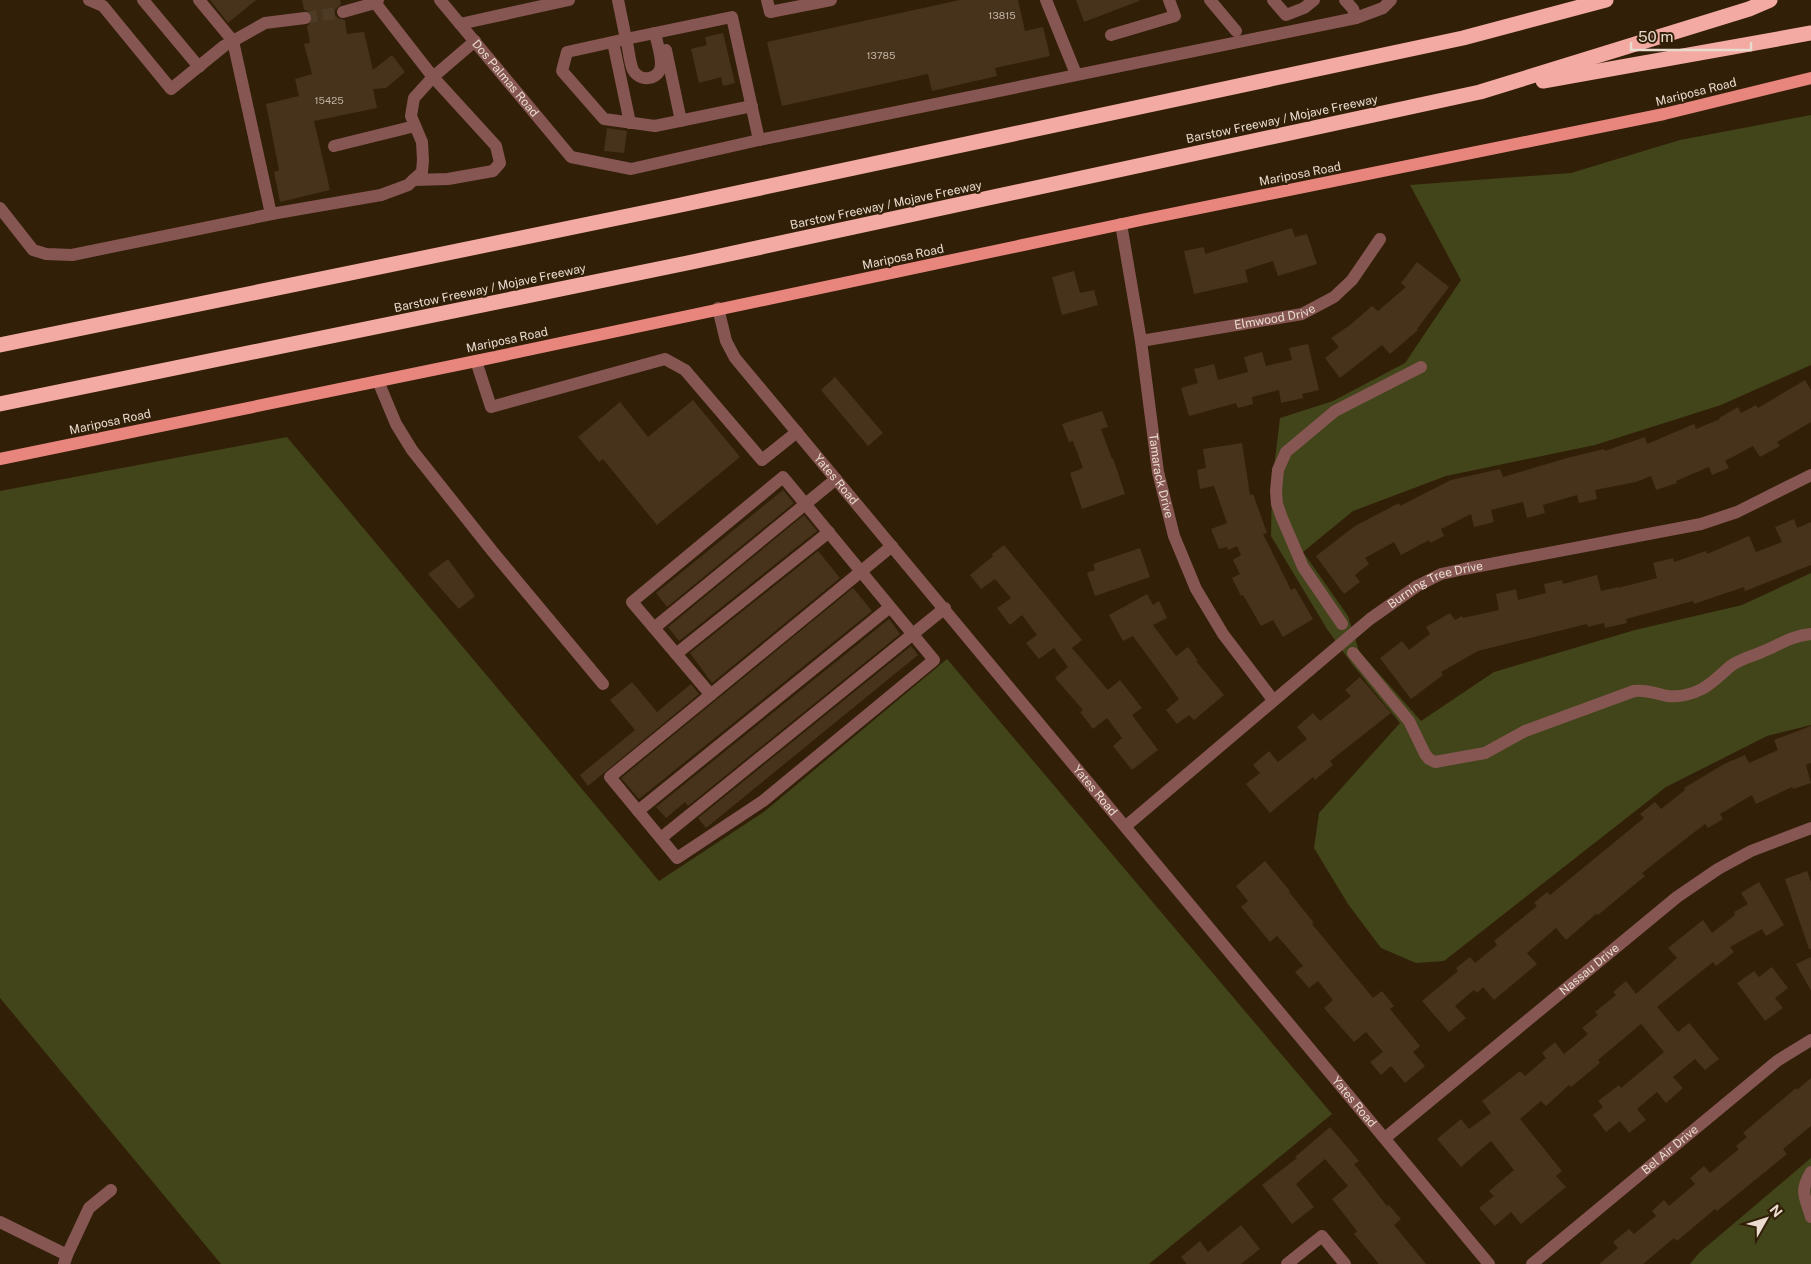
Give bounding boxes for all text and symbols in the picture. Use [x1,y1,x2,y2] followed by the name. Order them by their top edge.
[988,9,1016,21] house number: 13815
[1631,20,1751,52] scale bar
[1638,28,1673,45] text: 50 m
[469,37,542,120] street label: Dos Palmas Road
[867,49,895,61] house number: 13785
[1654,75,1738,109] street label: Mariposa Road
[1185,92,1380,146] street label: Barstow Freeway / Mojave Freeway
[314,94,344,106] house number: 15425
[1258,159,1342,189] street label: Mariposa Road
[789,178,984,232] street label: Barstow Freeway / Mojave Freeway
[861,242,945,272] street label: Mariposa Road
[393,261,588,315] street label: Barstow Freeway / Mojave Freeway
[1233,301,1318,332] street label: Elmwood Drive
[465,325,549,355] street label: Mariposa Road
[68,407,152,437] street label: Mariposa Road
[1146,433,1176,520] street label: Tamarack Drive
[811,451,861,507] street label: Yates Road
[1385,559,1484,611] street label: Burning Tree Drive
[1070,762,1120,819] street label: Yates Road
[1557,941,1622,998] street label: Nassau Drive
[1329,1074,1379,1130] street label: Yates Road
[1639,1122,1701,1177] street label: Bel Air Drive
[1741,1194,1791,1244] north arrow
[1766,1202,1786,1220] text: N

